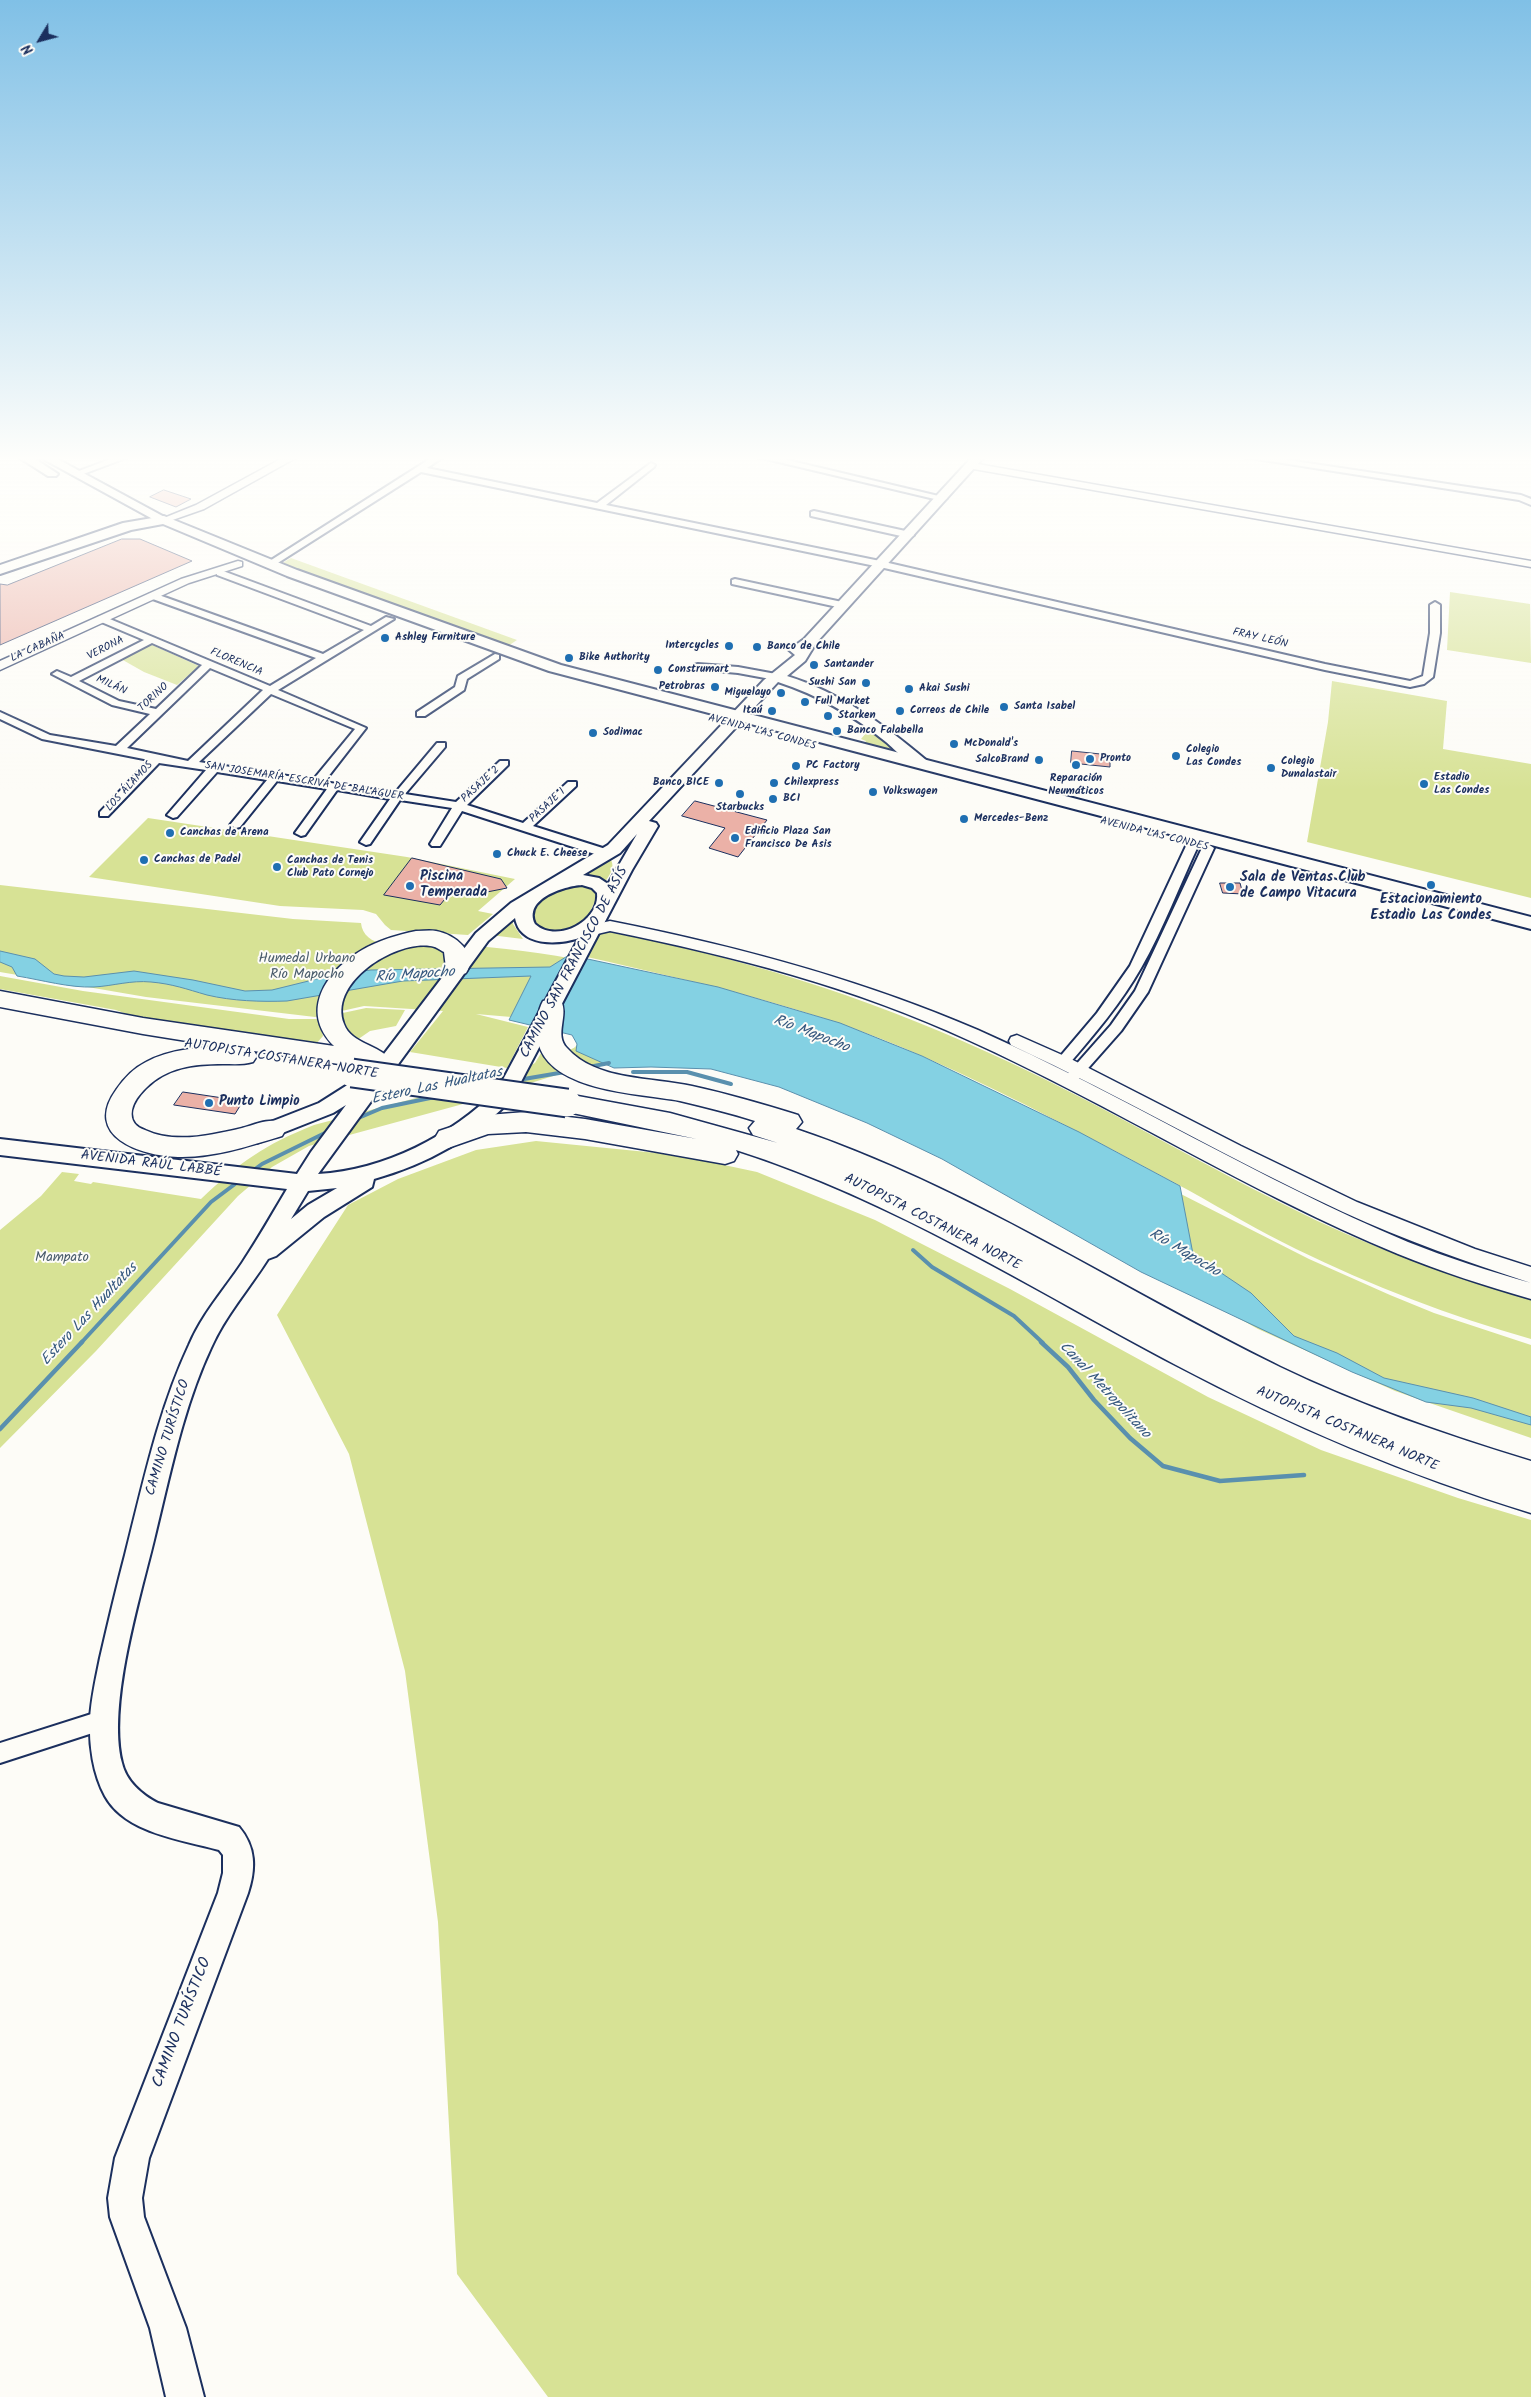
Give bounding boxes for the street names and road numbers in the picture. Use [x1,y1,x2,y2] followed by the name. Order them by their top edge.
[1231,626,1289,652] street label: FRAY LEÓN
[9,630,67,666] street label: LA CABAÑA
[85,634,127,664] street label: VERONA
[208,646,264,680] street label: FLORENCIA
[94,673,128,699] street label: MILÁN
[136,681,172,715] street label: TORINO
[707,712,817,754] street label: AVENIDA LAS CONDES
[103,759,157,815] street label: LOS ÁLAMOS
[204,760,404,804] street label: SAN JOSEMARÍA ESCRIVÁ DE BALAGUER
[459,764,503,806] street label: PASAJE 2
[527,786,569,826] street label: PASAJE 1
[1098,815,1210,855] street label: AVENIDA LAS CONDES
[517,865,633,1061] street label: CAMINO SAN FRANCISCO DE ASÍS
[183,1036,379,1084] street label: AUTOPISTA COSTANERA NORTE
[80,1148,222,1182] street label: AVENIDA RAÚL LABBÉ
[841,1171,1023,1275] street label: AUTOPISTA COSTANERA NORTE
[143,1378,195,1498] street label: CAMINO TURÍSTICO
[1253,1384,1441,1476] street label: AUTOPISTA COSTANERA NORTE
[149,1955,217,2091] street label: CAMINO TURÍSTICO

